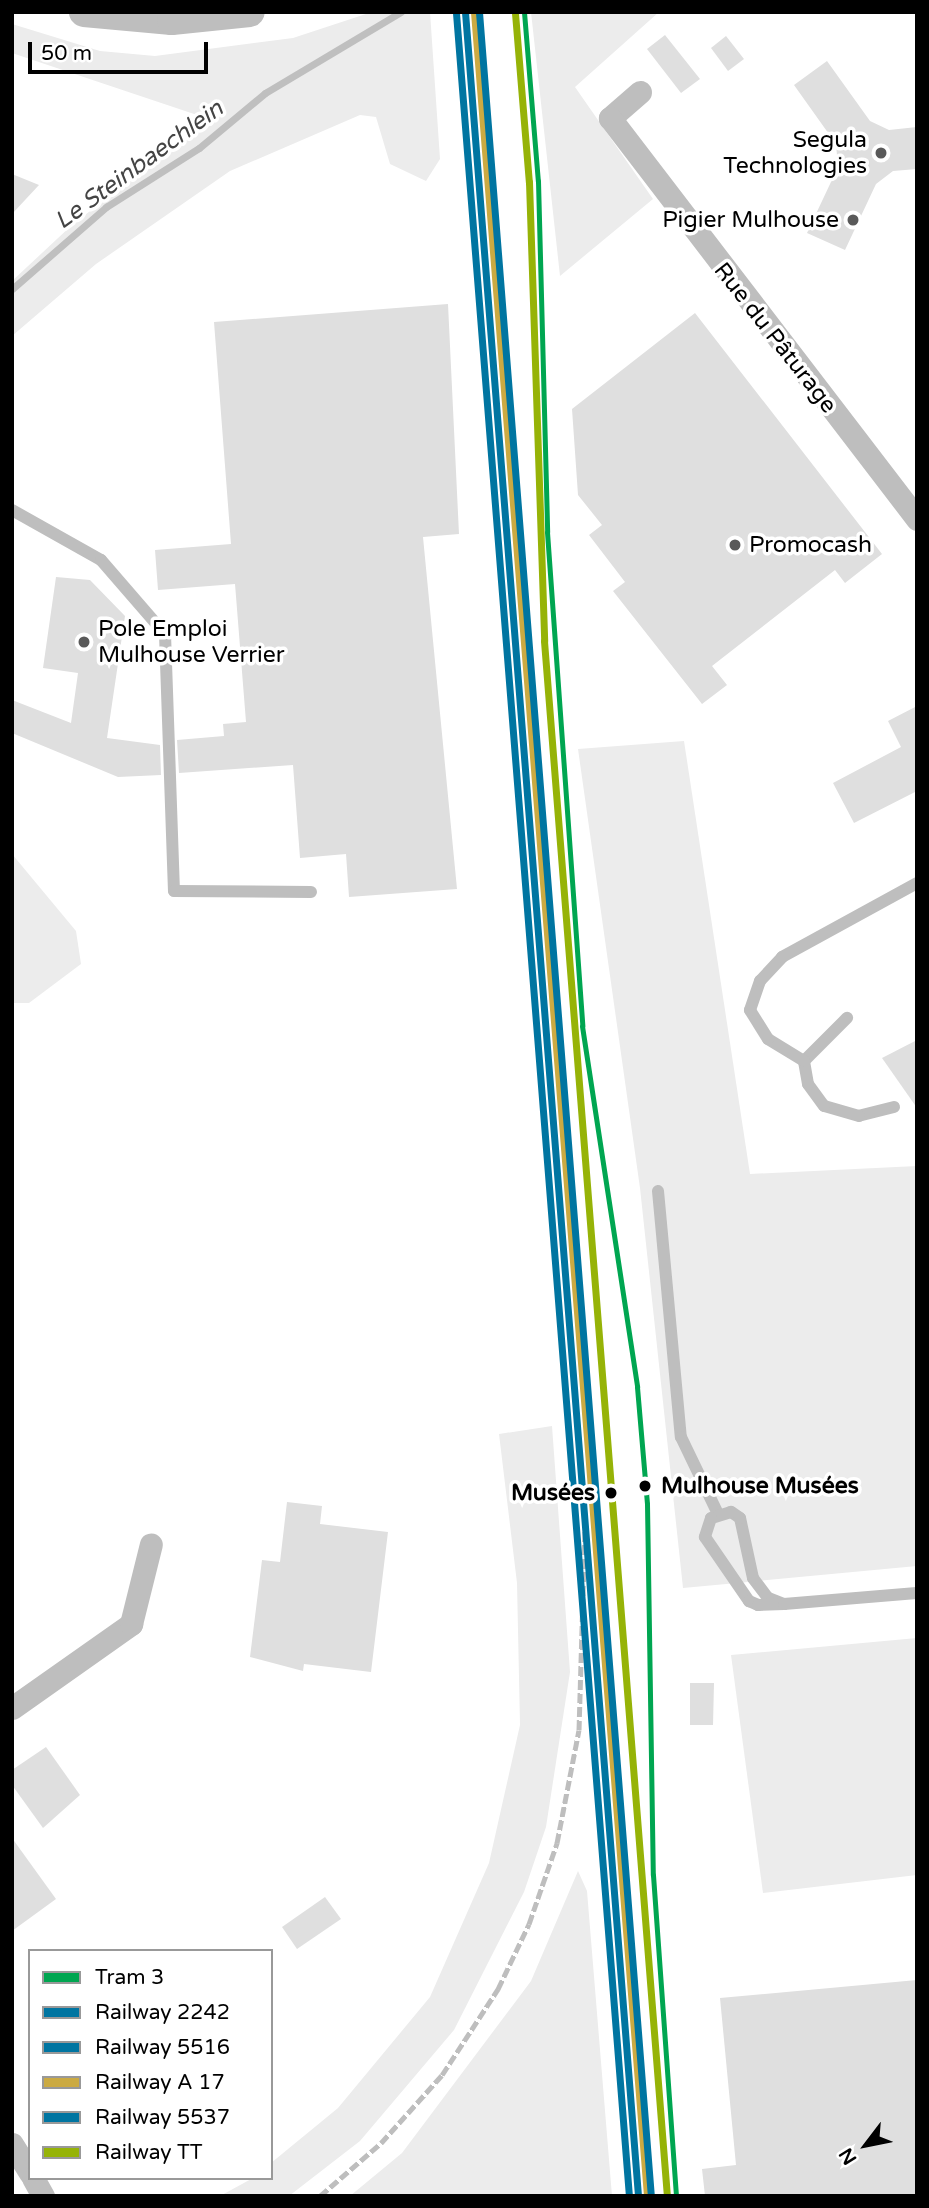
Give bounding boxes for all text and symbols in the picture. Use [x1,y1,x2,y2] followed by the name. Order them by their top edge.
[32,28,212,72] scale bar
[41,41,92,66] text: 50 m
[49,94,229,236] water label: Le Steinbaechlein
[723,126,867,180] place label: Segula Technologies
[873,145,889,161] marker: Segula Technologies
[662,206,839,234] place label: Pigier Mulhouse
[845,212,861,228] marker: Pigier Mulhouse
[708,257,842,419] street label: Rue du Pâturage
[749,531,872,559] place label: Promocash
[727,537,743,553] marker: Promocash
[98,615,285,669] place label: Pole Emploi Mulhouse Verrier
[76,634,92,650] marker: Pole Emploi Mulhouse Verrier
[661,1472,859,1500] place label: Mulhouse Musées
[635,1476,655,1496] marker: Mulhouse Musées
[511,1479,595,1507] place label: Musées
[601,1483,621,1503] marker: Musées
[28,1949,273,2180] legend
[95,1965,164,1990] text: Tram 3
[95,2000,230,2025] text: Railway 2242
[95,2035,230,2060] text: Railway 5516
[95,2070,225,2095] text: Railway A 17
[95,2105,230,2130] text: Railway 5537
[831,2110,901,2180] north arrow
[95,2140,203,2165] text: Railway TT
[835,2144,862,2168] text: N

